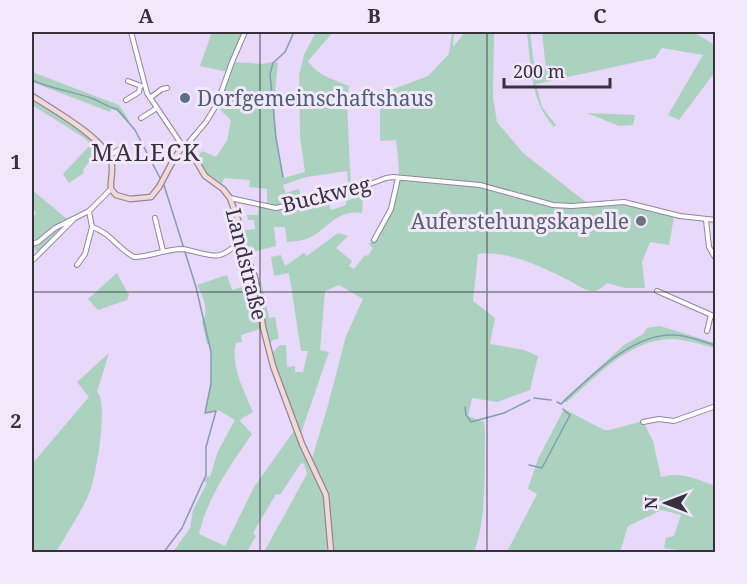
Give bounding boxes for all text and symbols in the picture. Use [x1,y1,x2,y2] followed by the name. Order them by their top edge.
[138,2,154,29] text: A
[367,2,381,29] text: B
[593,2,607,29] text: C
[504,51,610,89] scale bar
[513,59,565,83] text: 200 m
[197,84,433,112] place label: Dorfgemeinschaftshaus
[178,91,192,105] marker: Dorfgemeinschaftshaus
[91,135,201,168] district label: MALECK
[10,148,22,175] text: 1
[279,169,374,219] street label: Buckweg
[220,205,274,323] street label: Landstraße
[411,207,629,235] place label: Auferstehungskapelle
[634,214,648,228] marker: Auferstehungskapelle
[10,407,22,434] text: 2
[636,473,696,533] north arrow
[640,496,662,509] text: N

